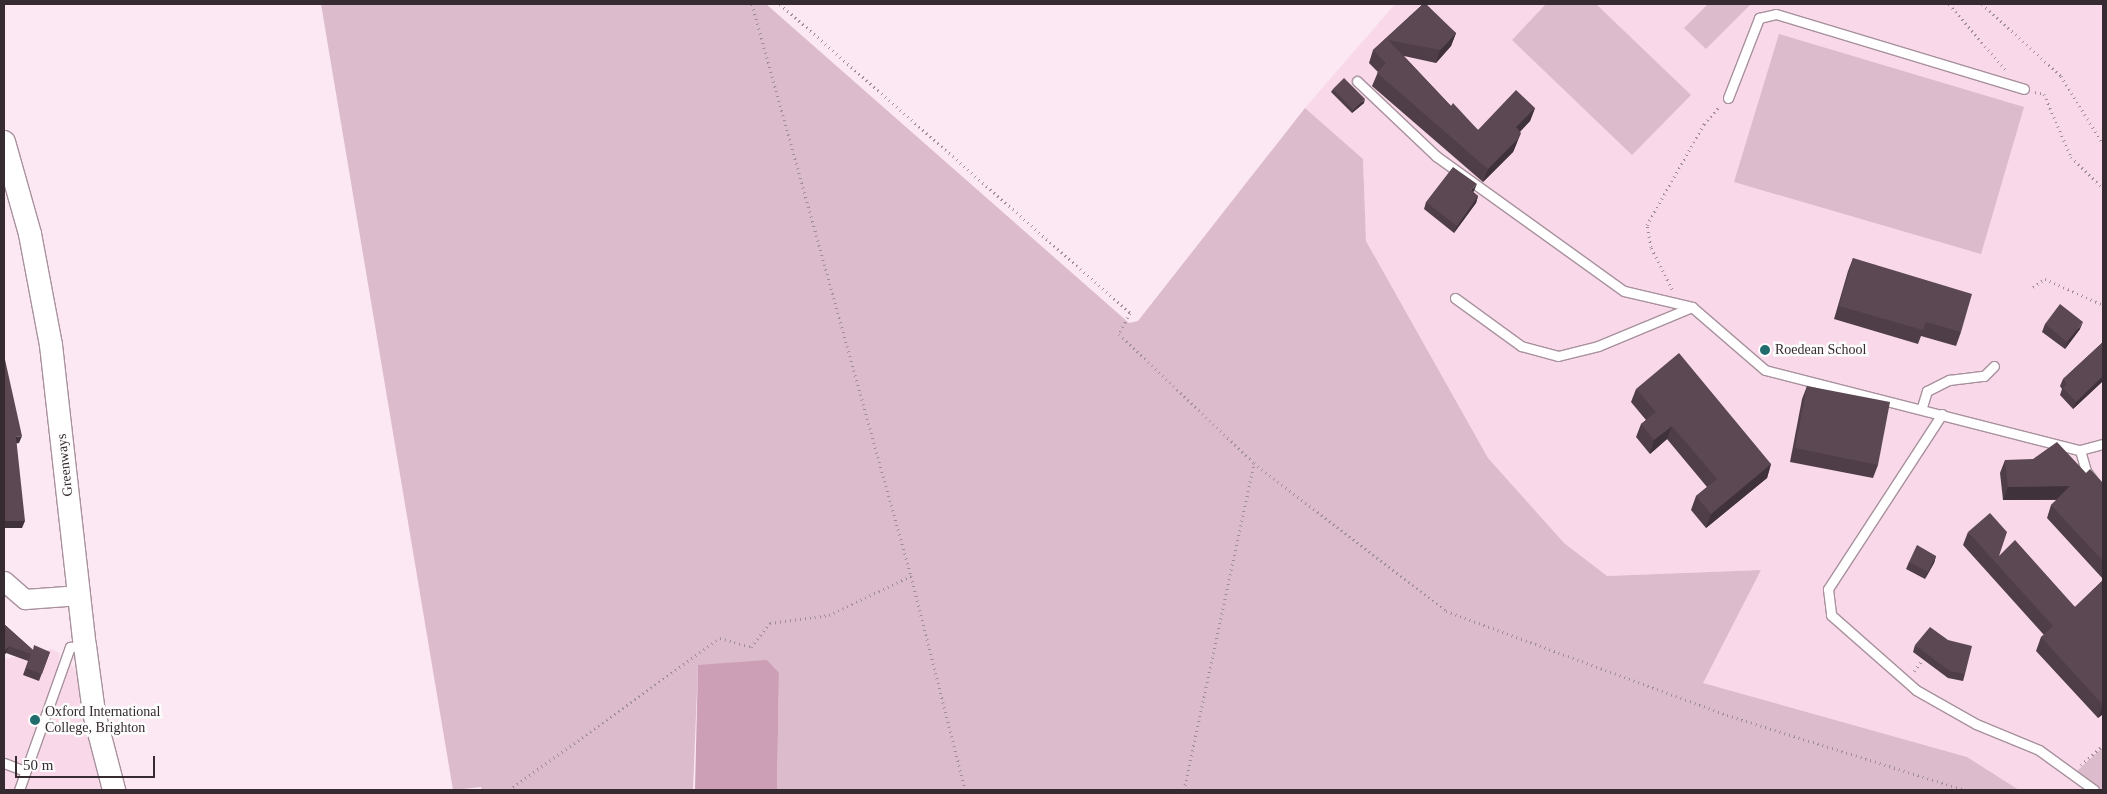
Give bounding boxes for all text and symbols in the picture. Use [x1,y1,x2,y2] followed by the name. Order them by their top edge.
[1775,342,1866,358] place label: Roedean School
[1759,344,1771,356] marker: Roedean School
[53,433,77,497] street label: Greenways
[45,704,160,736] place label: Oxford International College, Brighton
[29,714,41,726] marker: Oxford International College, Brighton
[18,746,158,778] scale bar
[23,757,53,773] text: 50 m

